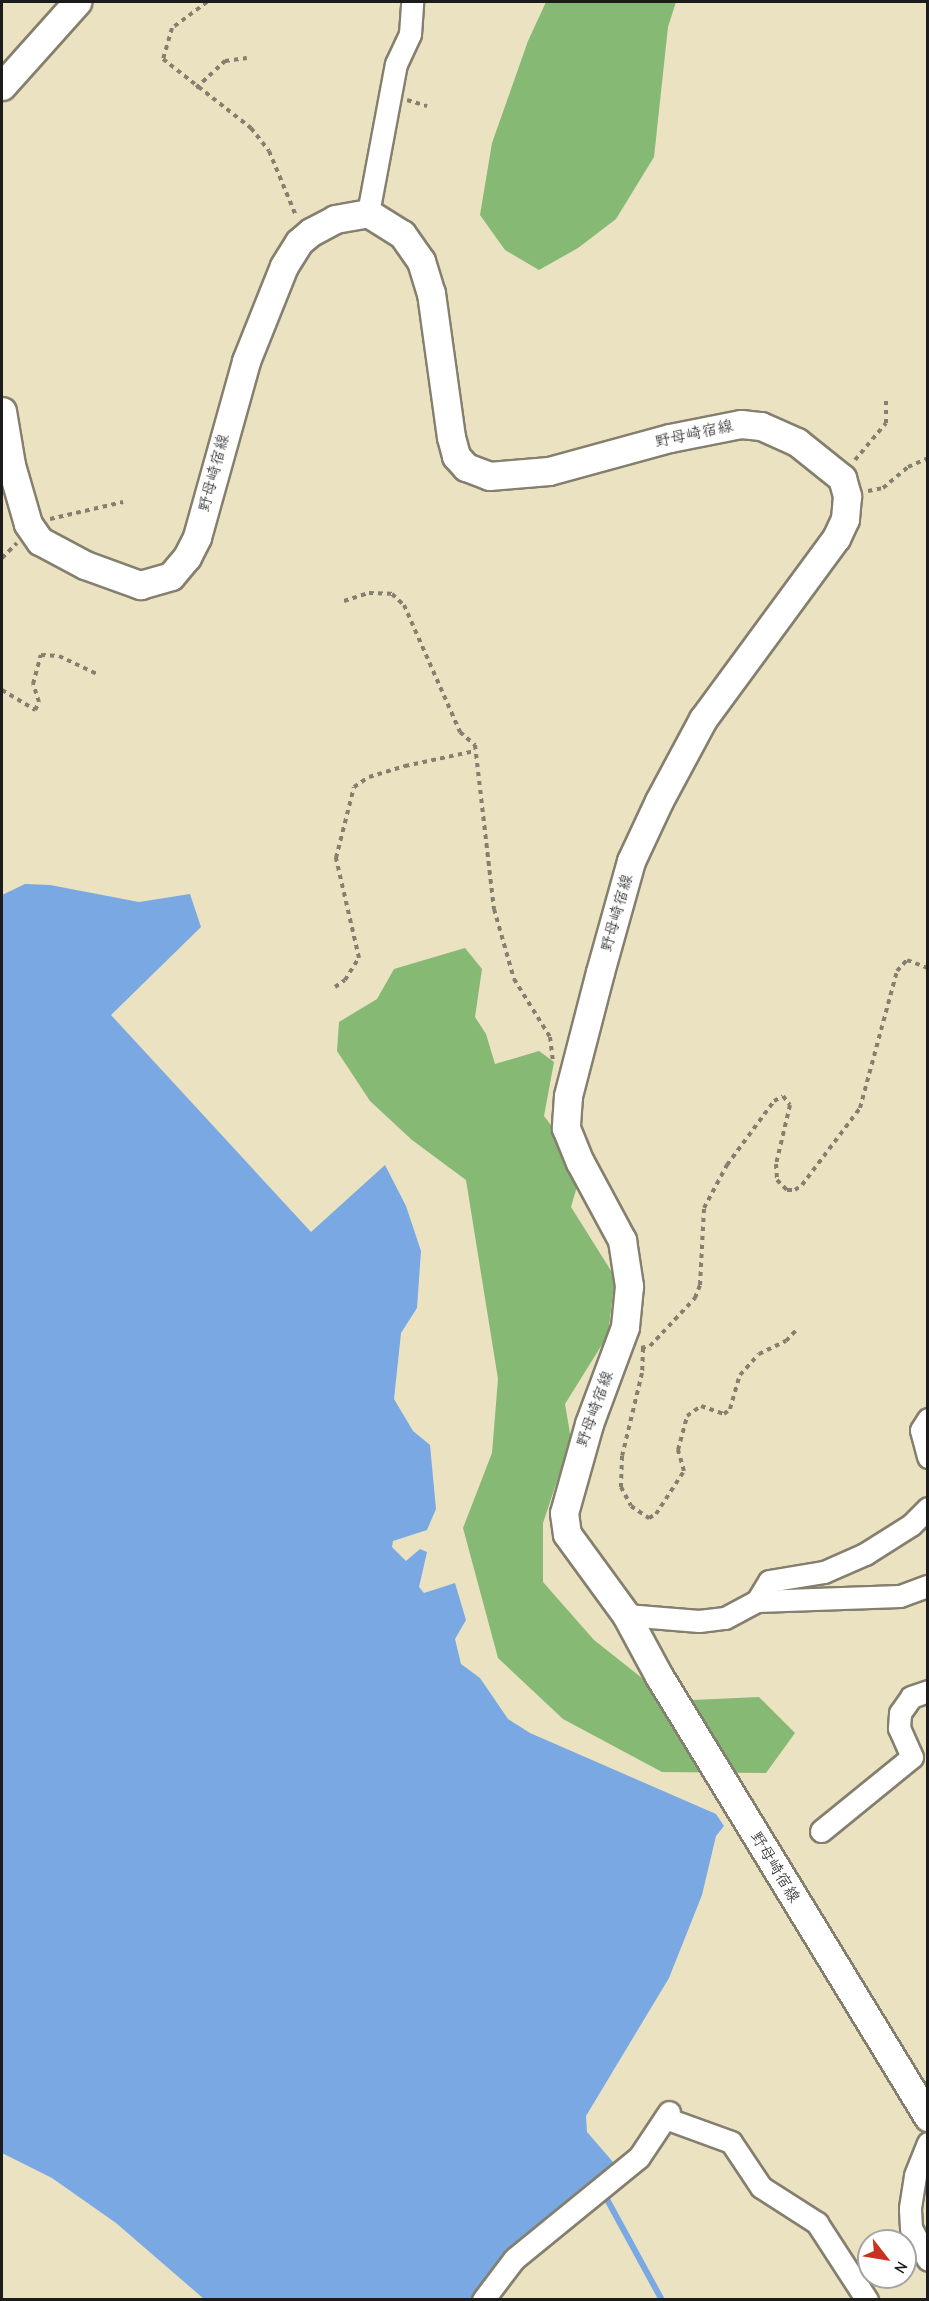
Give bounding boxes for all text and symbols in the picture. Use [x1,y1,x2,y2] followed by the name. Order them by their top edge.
[653,416,735,452] street label: 野母崎宿線
[194,432,234,514] street label: 野母崎宿線
[597,872,637,954] street label: 野母崎宿線
[572,1368,618,1450] street label: 野母崎宿線
[746,1828,804,1906] street label: 野母崎宿線
[857,2229,917,2289] north arrow
[890,2258,911,2276] text: N

